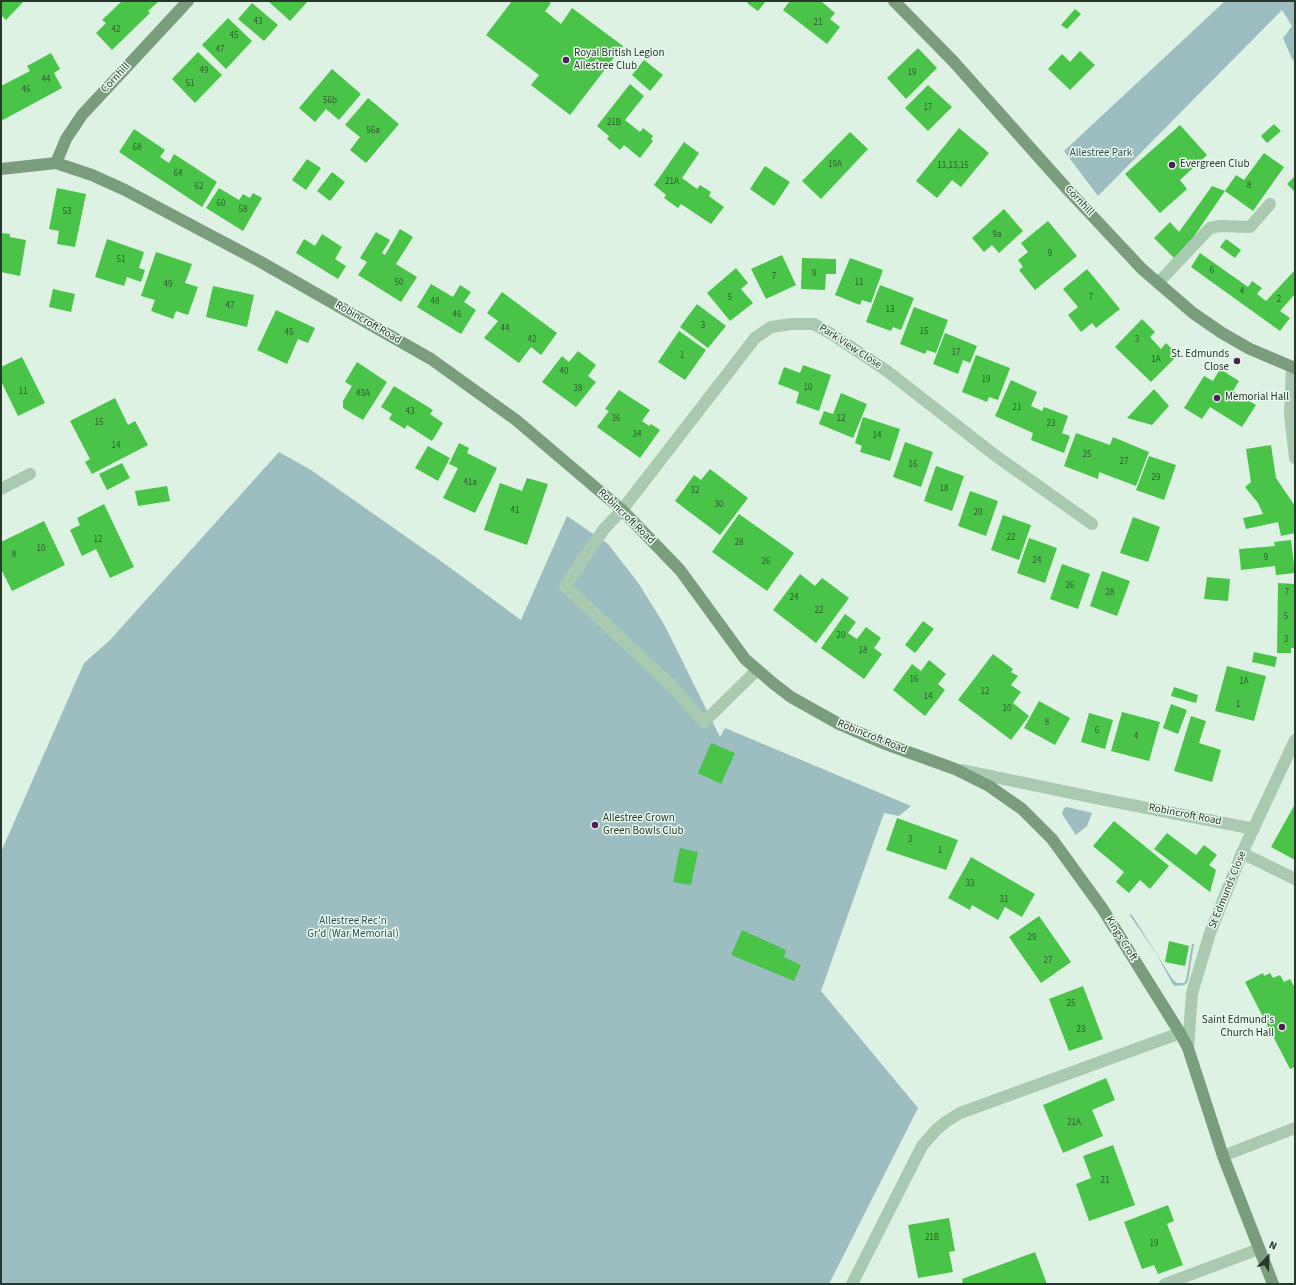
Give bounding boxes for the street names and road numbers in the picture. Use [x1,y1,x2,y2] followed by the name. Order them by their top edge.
[99,60,133,96] street label: Cornhill
[1062,183,1096,219] street label: Cornhill
[333,299,403,347] street label: Robincroft Road
[816,322,884,372] street label: Park View Close
[595,487,657,547] street label: Robincroft Road
[835,717,909,757] street label: Robincroft Road
[1147,801,1223,829] street label: Robincroft Road
[1206,849,1250,931] street label: St Edmunds Close
[1102,914,1140,964] street label: Kings Croft

